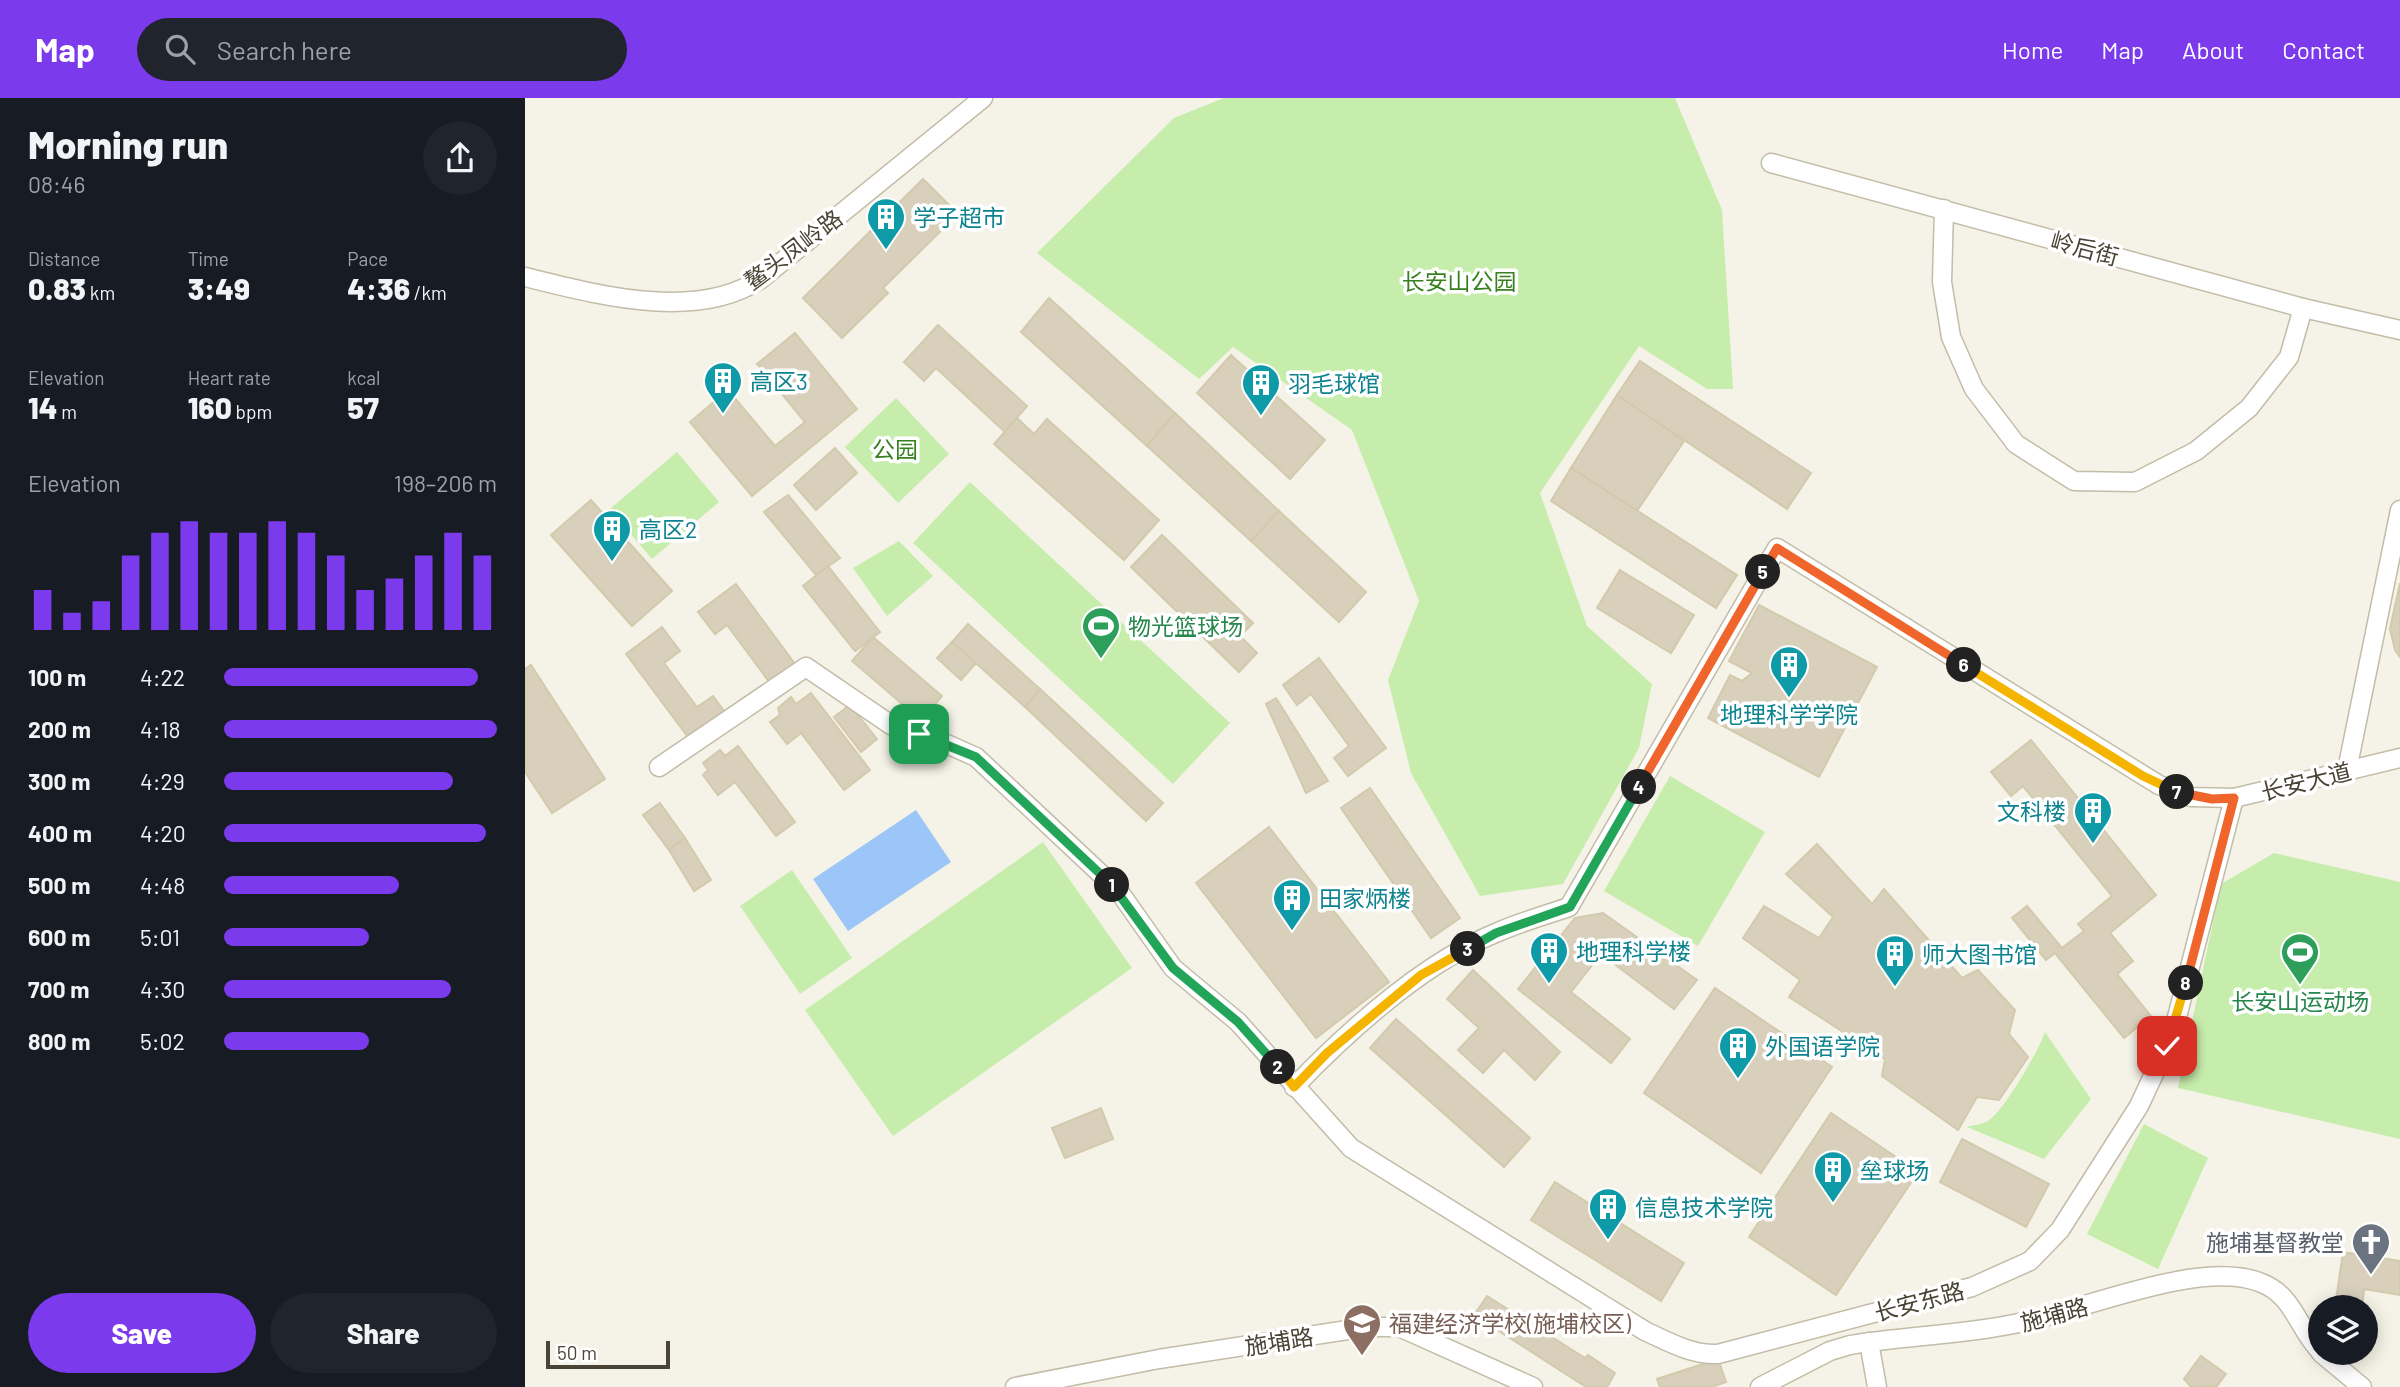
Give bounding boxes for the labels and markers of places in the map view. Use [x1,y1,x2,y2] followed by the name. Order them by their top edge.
[865,196,907,251] building icon: 学子超市
[913,203,1005,231] place label: 学子超市
[702,360,744,415] building icon: 高区3
[1240,362,1282,417] building icon: 羽毛球馆
[750,367,808,395] place label: 高区3
[1288,369,1380,397] place label: 羽毛球馆
[591,508,633,563] building icon: 高区2
[639,515,697,543] place label: 高区2
[1745,554,1781,589] pin: 5
[1080,605,1122,660] sports icon: 物光篮球场
[1128,612,1243,640] place label: 物光篮球场
[1768,644,1810,699] building icon: 地理科学学院
[1947,648,1981,682] pin: 6
[1720,700,1858,728] place label: 地理科学学院
[889,704,949,764] pin
[1621,770,1657,804] pin: 4
[2159,774,2195,810] pin: 7
[2072,790,2114,845] building icon: 文科楼
[1997,797,2066,825] place label: 文科楼
[1095,868,1129,902] pin: 1
[1271,877,1313,932] building icon: 田家炳楼
[1319,884,1411,912] place label: 田家炳楼
[1528,930,1570,985] building icon: 地理科学楼
[2279,931,2321,986] sports icon: 长安山运动场
[1451,932,1485,966] pin: 3
[1874,933,1916,988] building icon: 师大图书馆
[1576,937,1691,965] place label: 地理科学楼
[1922,940,2037,968] place label: 师大图书馆
[2169,966,2203,1001] pin: 8
[2231,987,2369,1015] place label: 长安山运动场
[2137,1016,2197,1076] pin
[1717,1025,1759,1080] building icon: 外国语学院
[1765,1032,1880,1060] place label: 外国语学院
[1261,1049,1295,1084] pin: 2
[1812,1149,1854,1204] building icon: 垒球场
[1860,1156,1929,1184] place label: 垒球场
[1587,1186,1629,1241] building icon: 信息技术学院
[1635,1193,1773,1221] place label: 信息技术学院
[2350,1221,2392,1276] church icon: 施埔基督教堂
[2206,1228,2344,1256] place label: 施埔基督教堂
[1341,1302,1383,1357] school or university icon: 福建经济学校(施埔校区)
[1389,1309,1632,1337] place label: 福建经济学校(施埔校区)

